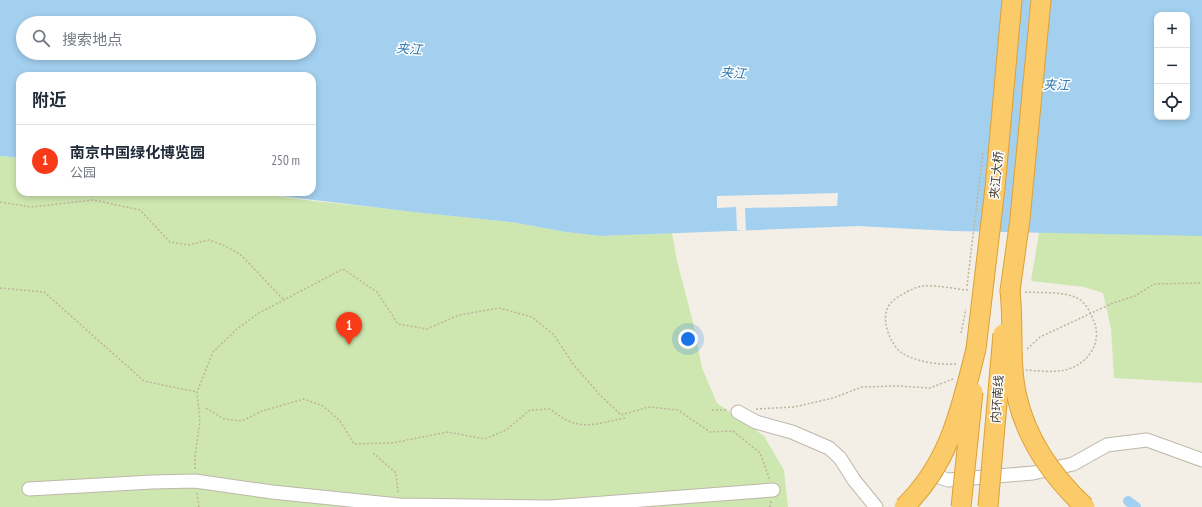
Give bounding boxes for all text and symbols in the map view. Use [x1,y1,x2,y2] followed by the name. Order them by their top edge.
[1154,12,1190,120] map controls
[1154,12,1190,48] button: +
[16,16,316,60] search box
[30,27,52,49] icon: search
[62,30,122,49] text: 搜索地点
[395,40,425,59] water label: 夹江
[1154,48,1190,84] button: −
[719,64,749,83] water label: 夹江
[1043,76,1071,94] water label: 夹江
[1154,84,1190,120] button: locate
[32,89,66,111] text: 附近
[70,143,205,162] text: 南京中国绿化博览园
[986,150,1006,200] street label: 夹江大桥
[42,152,48,169] text: 1
[271,152,300,169] text: 250 m
[70,164,96,181] text: 公园
[336,312,362,345] pin: 1
[678,329,698,349] your location
[988,375,1006,423] street label: 内环南线

